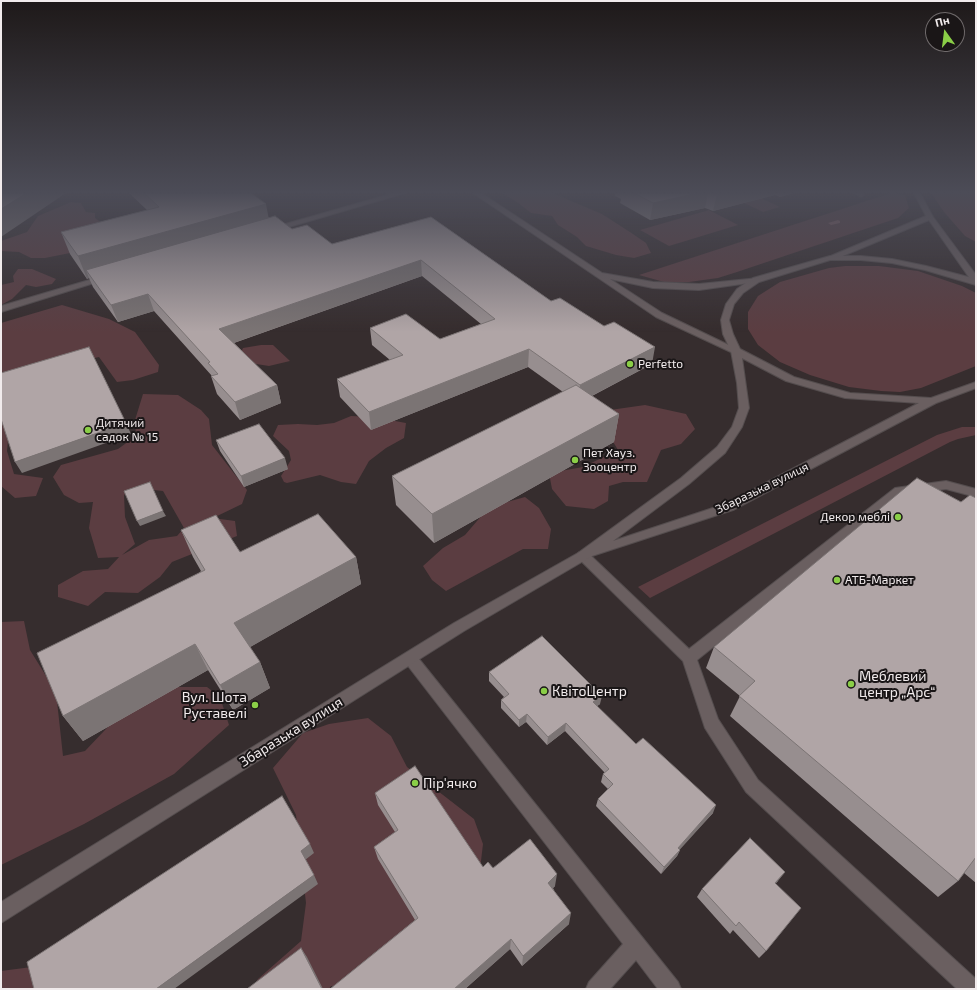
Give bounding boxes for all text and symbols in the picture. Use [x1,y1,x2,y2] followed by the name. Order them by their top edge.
[925,12,965,52] north arrow
[934,13,951,29] text: Пн
[638,357,683,371] place label: Perfetto
[625,359,635,369] marker: Perfetto
[96,416,158,444] place label: Дитячий садок № 15
[83,425,93,435] marker: Дитячий садок № 15
[583,446,637,474] place label: Пет Хауз. Зооцентр
[570,455,580,465] marker: Пет Хауз. Зооцентр
[713,459,811,517] street label: Збаразька вулиця
[820,510,890,524] place label: Декор меблі
[893,512,903,522] marker: Декор меблі
[845,573,914,587] place label: АТБ-Маркет
[832,575,842,585] marker: АТБ-Маркет
[859,668,935,700] place label: Меблевий центр „Арс“
[846,679,856,689] marker: Меблевий центр „Арс“
[552,683,627,699] place label: КвітоЦентр
[539,686,549,696] marker: КвітоЦентр
[182,689,247,722] place label: Вул. Шота Руставелі
[236,693,346,771] street label: Збаразька вулиця
[250,700,260,710] marker: Вул. Шота Руставелі
[423,775,477,791] place label: Пір'ячко
[410,778,420,788] marker: Пір'ячко

